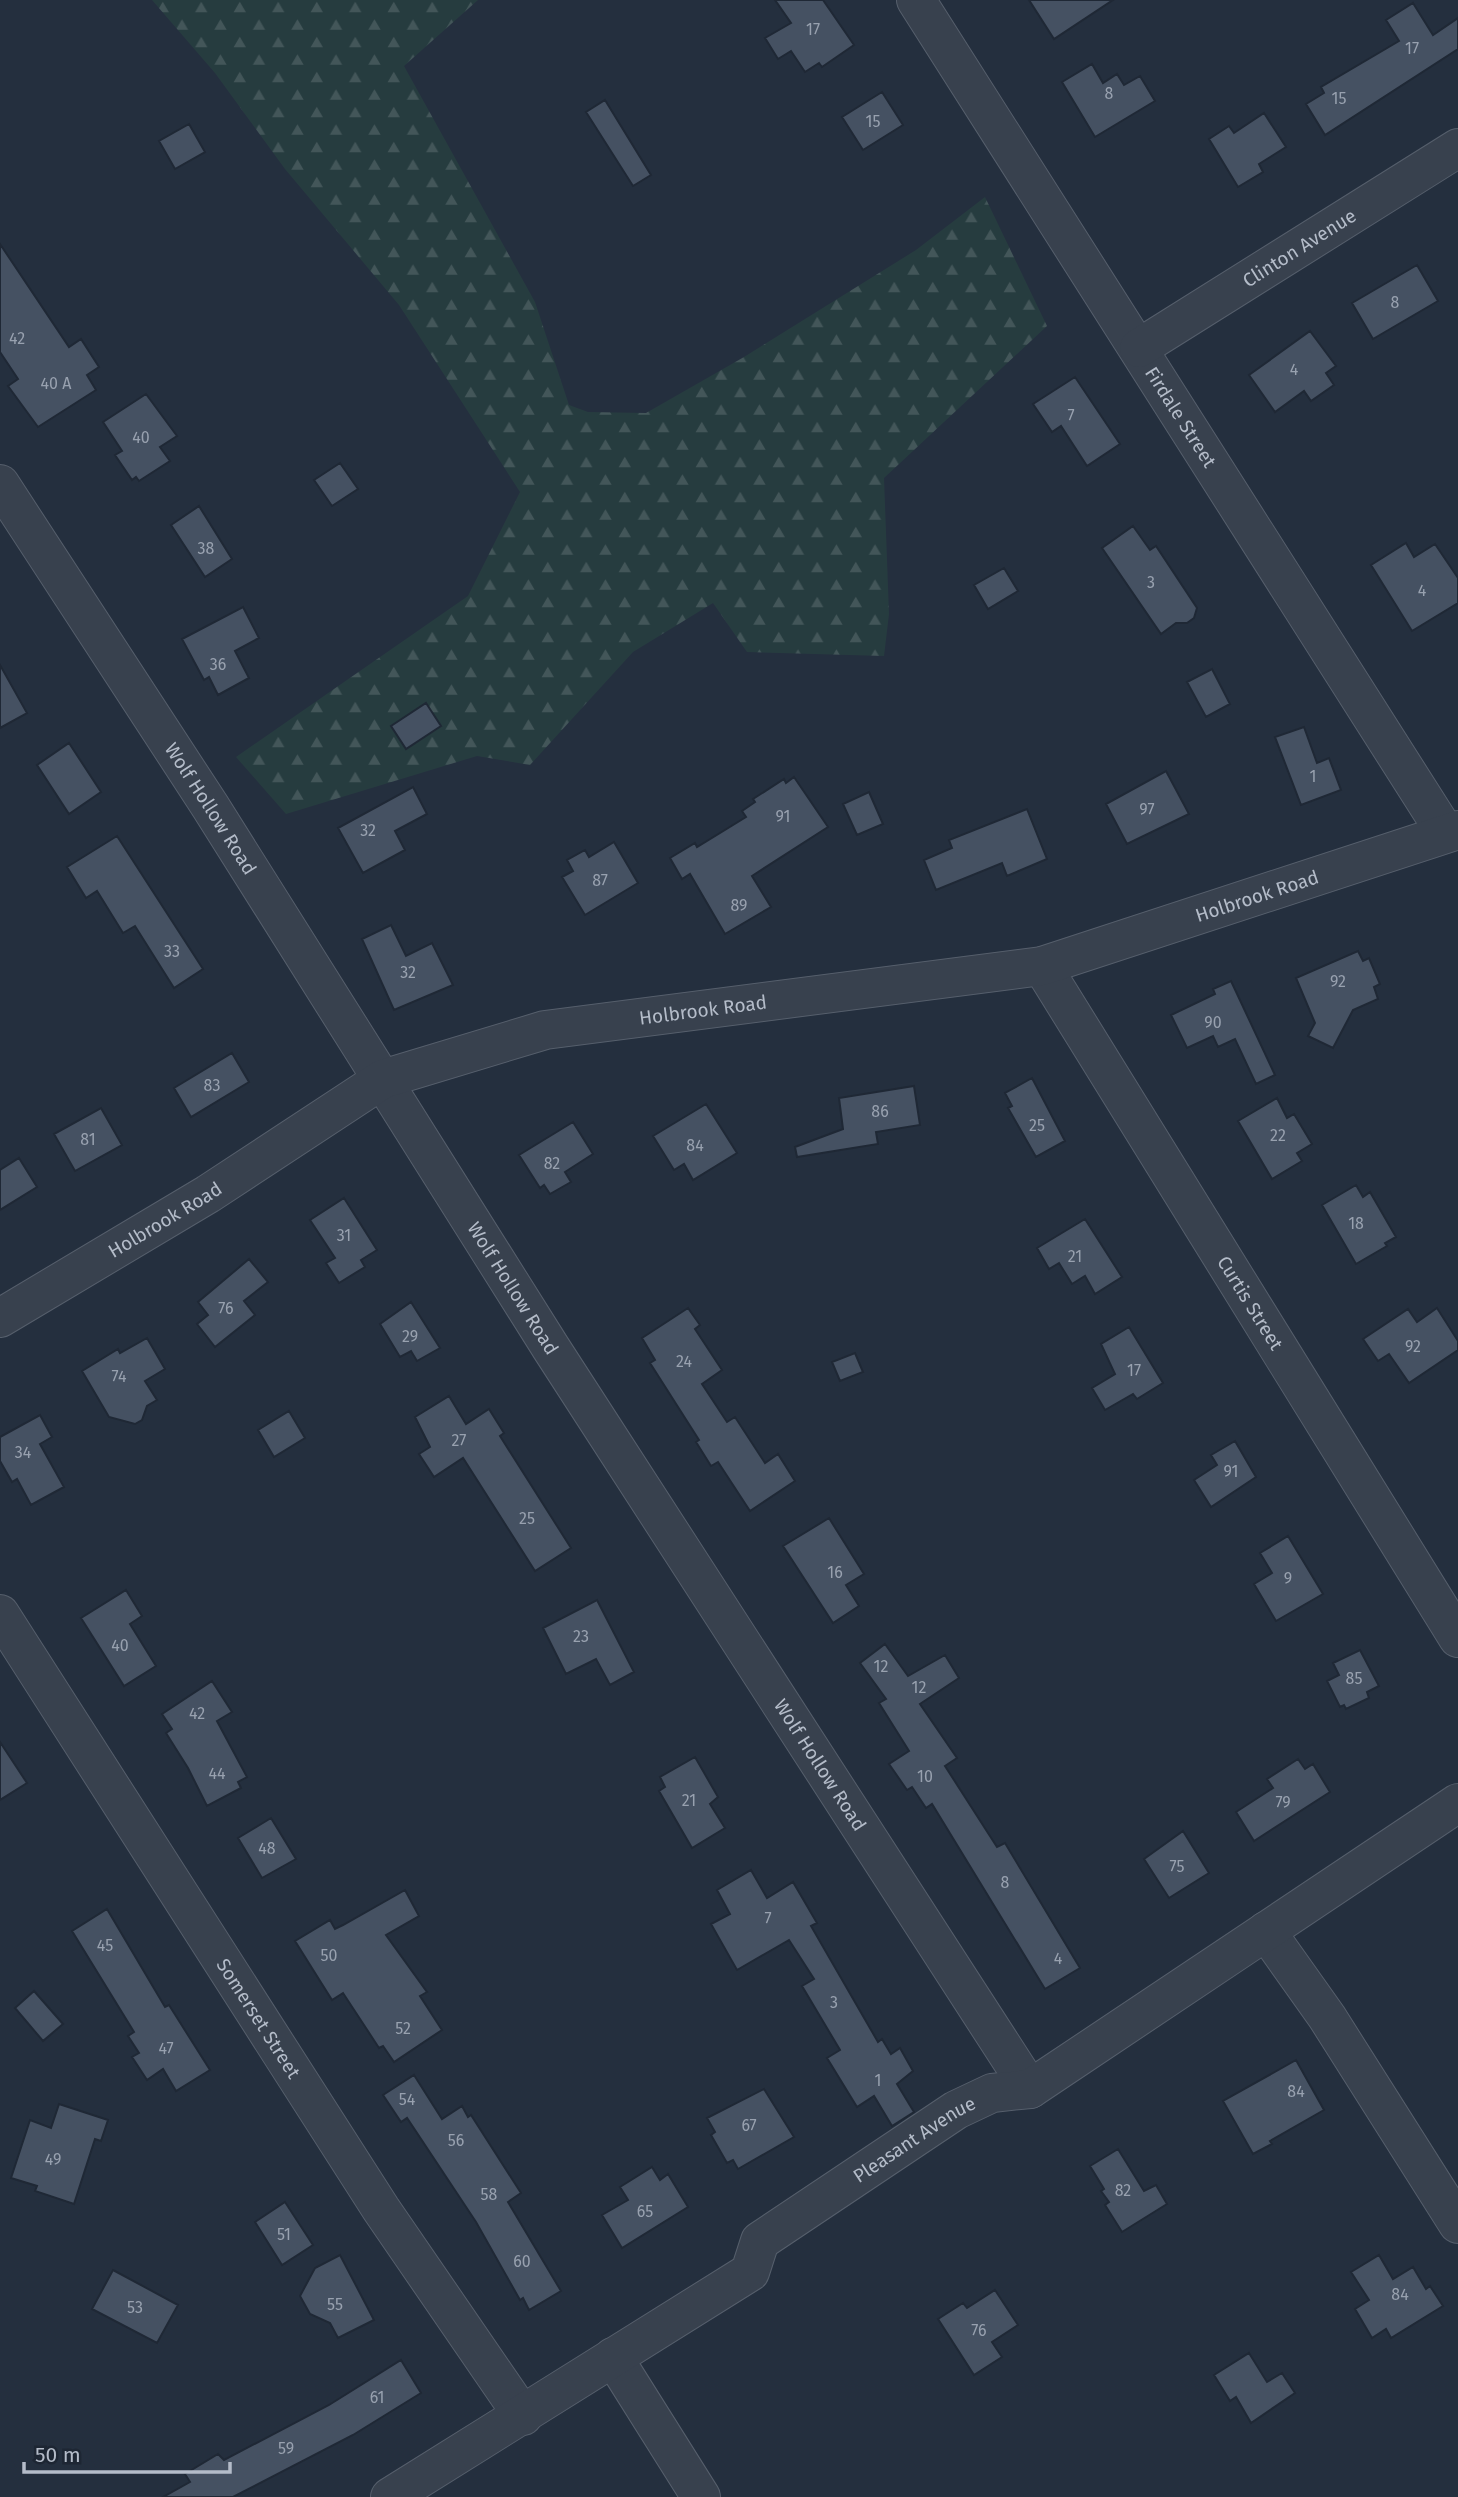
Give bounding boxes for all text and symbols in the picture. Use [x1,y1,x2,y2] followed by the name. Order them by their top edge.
[806,20,820,39] house number: 17
[1405,39,1419,58] house number: 17
[1105,84,1114,103] house number: 8
[1332,89,1346,108] house number: 15
[866,112,880,131] house number: 15
[1238,203,1360,292] street label: Clinton Avenue
[1391,293,1400,312] house number: 8
[9,329,25,348] house number: 42
[1290,360,1299,379] house number: 4
[1141,362,1222,472] street label: Firdale Street
[41,374,72,393] house number: 40 A
[1067,406,1075,425] house number: 7
[132,428,150,447] house number: 40
[198,539,215,558] house number: 38
[1147,573,1155,592] house number: 3
[1418,581,1427,600] house number: 4
[210,655,226,674] house number: 36
[160,738,262,879] street label: Wolf Hollow Road
[1310,767,1316,786] house number: 1
[1139,800,1155,819] house number: 97
[775,807,791,826] house number: 91
[360,821,376,840] house number: 32
[1192,865,1322,927] street label: Holbrook Road
[592,871,608,890] house number: 87
[731,896,747,915] house number: 89
[164,942,180,961] house number: 33
[400,963,416,982] house number: 32
[1330,972,1346,991] house number: 92
[638,990,768,1029] street label: Holbrook Road
[1204,1013,1222,1032] house number: 90
[204,1076,220,1095] house number: 83
[871,1102,889,1121] house number: 86
[1029,1116,1045,1135] house number: 25
[1270,1126,1286,1145] house number: 22
[80,1130,96,1149] house number: 81
[686,1136,704,1155] house number: 84
[544,1154,560,1173] house number: 82
[104,1177,226,1262] street label: Holbrook Road
[1348,1214,1364,1233] house number: 18
[463,1217,564,1359] street label: Wolf Hollow Road
[337,1226,351,1245] house number: 31
[1068,1247,1082,1266] house number: 21
[1213,1251,1288,1354] street label: Curtis Street
[218,1299,234,1318] house number: 76
[402,1327,418,1346] house number: 29
[1405,1337,1421,1356] house number: 92
[676,1352,692,1371] house number: 24
[1127,1361,1141,1380] house number: 17
[112,1367,127,1386] house number: 74
[452,1431,466,1450] house number: 27
[15,1443,32,1462] house number: 34
[1223,1462,1239,1481] house number: 91
[519,1509,535,1528] house number: 25
[827,1563,843,1582] house number: 16
[1284,1569,1292,1588] house number: 9
[573,1627,589,1646] house number: 23
[111,1636,129,1655] house number: 40
[874,1657,888,1676] house number: 12
[1346,1669,1362,1688] house number: 85
[912,1678,926,1697] house number: 12
[769,1695,871,1835] street label: Wolf Hollow Road
[189,1704,205,1723] house number: 42
[208,1764,226,1783] house number: 44
[917,1767,933,1786] house number: 10
[682,1791,696,1810] house number: 21
[1275,1793,1291,1812] house number: 79
[258,1839,276,1858] house number: 48
[1170,1857,1184,1876] house number: 75
[1001,1873,1010,1892] house number: 8
[764,1909,772,1928] house number: 7
[97,1936,113,1955] house number: 45
[321,1946,338,1965] house number: 50
[1054,1949,1063,1968] house number: 4
[212,1954,306,2083] street label: Somerset Street
[830,1993,838,2012] house number: 3
[395,2019,411,2038] house number: 52
[158,2039,174,2058] house number: 47
[875,2071,881,2090] house number: 1
[1287,2082,1305,2101] house number: 84
[399,2090,416,2109] house number: 54
[848,2091,979,2187] street label: Pleasant Avenue
[741,2116,757,2135] house number: 67
[448,2131,464,2150] house number: 56
[45,2150,61,2169] house number: 49
[1115,2181,1131,2200] house number: 82
[481,2185,498,2204] house number: 58
[637,2202,653,2221] house number: 65
[277,2225,291,2244] house number: 51
[513,2252,531,2271] house number: 60
[1391,2285,1409,2304] house number: 84
[327,2295,343,2314] house number: 55
[127,2298,143,2317] house number: 53
[971,2321,987,2340] house number: 76
[370,2388,384,2407] house number: 61
[24,2430,231,2474] scale bar
[278,2439,294,2458] house number: 59
[35,2442,81,2468] text: 50 m

